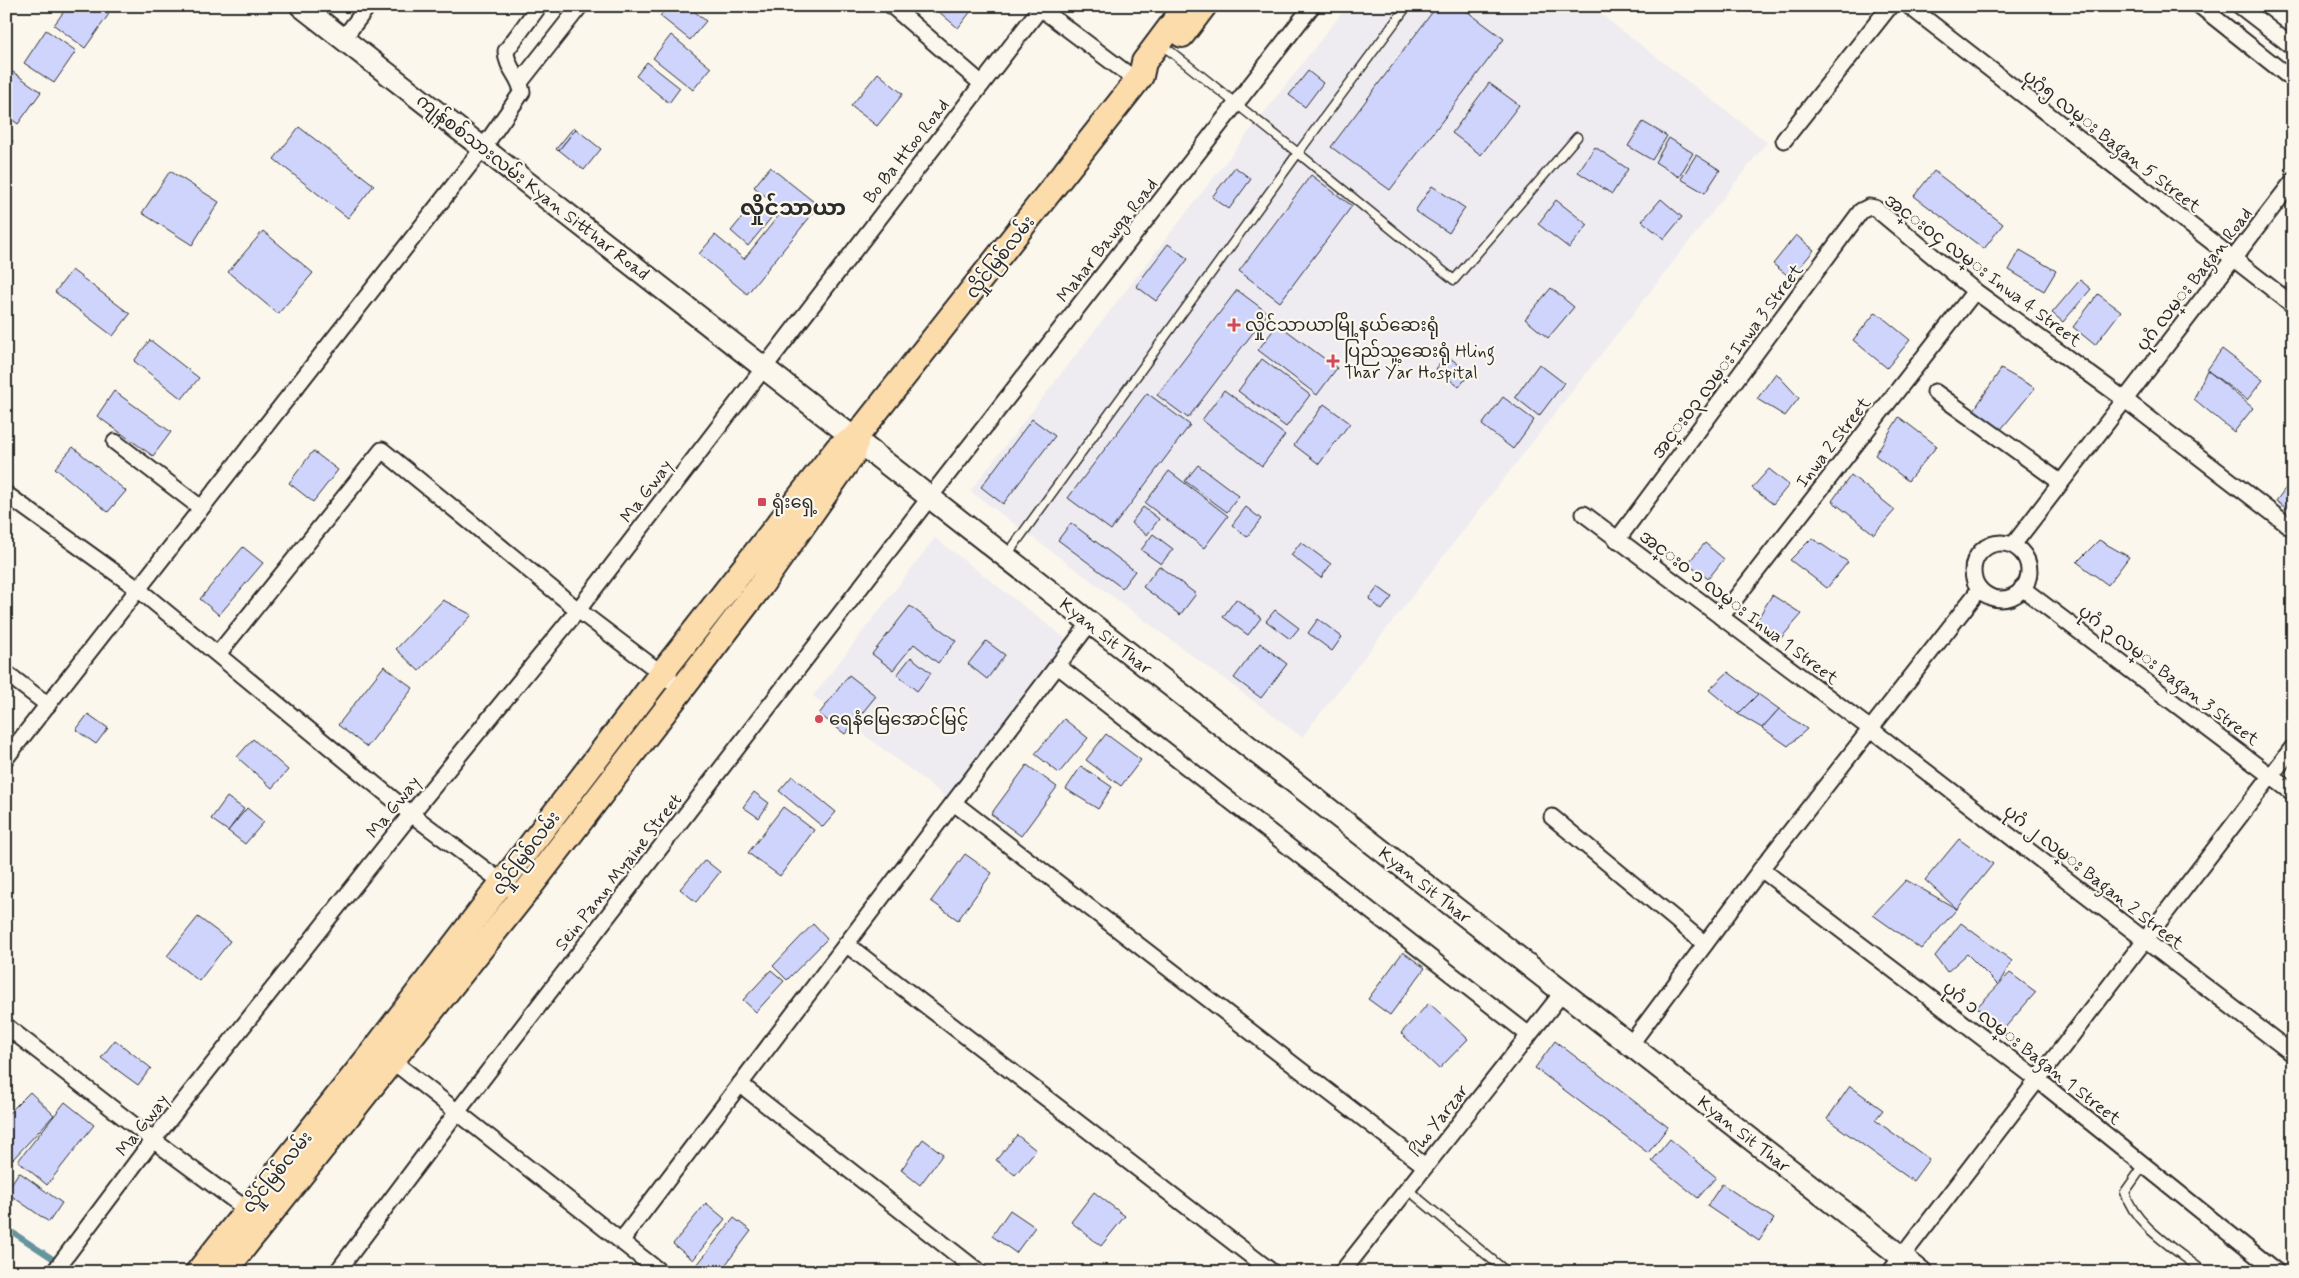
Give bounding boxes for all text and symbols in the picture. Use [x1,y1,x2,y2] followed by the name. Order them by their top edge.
[2016,65,2206,221] street label: ပုဂံ၅ လမ္း Bagan 5 Street
[410,88,655,288] street label: ကျန်စစ်သားလမ်း Kyan Sitthar Road
[858,94,955,209] street label: Bo Ba Htoo Road
[1052,174,1165,308] street label: Mahar Bawga Road
[1878,189,2086,355] street label: အင္းဝ၄ လမ္း Inwa 4 Street
[740,192,846,225] district label: လှိုင်သာယာ
[2131,203,2260,357] street label: ပုဂံ လမ္း Bagan Road
[958,209,1042,305] street label: လှိုင်မြစ်လမ်း
[1646,259,1811,465] street label: အင္းဝ၃ လမ္း Inwa 3 Street
[1245,311,1439,340] place label: လှိုင်သာယာမြို့နယ်ဆေးရုံ
[1227,318,1241,332] marker: လှိုင်သာယာမြို့နယ်ဆေးရုံ
[1344,338,1495,385] place label: ပြည်သူ့ဆေးရုံ Hling Thar Yar Hospital
[1326,354,1340,368] marker: ပြည်သူ့ဆေးရုံ Hling Thar Yar Hospital
[1791,392,1877,493] street label: Inwa 2 Street
[615,455,678,528] street label: Ma Gway
[772,491,818,517] place label: ရုံးရှေ့
[756,496,768,508] marker: ရုံးရှေ့
[1633,525,1843,692] street label: အင္းဝ ၁ လမ္း Inwa 1 Street
[1054,593,1157,681] street label: Kyan Sit Thar
[2072,600,2264,754] street label: ပုဂံ ၃ လမ္း Bagan 3 Street
[829,706,968,734] place label: ရေနံမြေအောင်မြင့်
[813,713,825,725] marker: ရေနံမြေအောင်မြင့်
[361,772,426,844] street label: Ma Gway
[550,789,688,956] street label: Sein Pann Myaine Street
[1997,800,2189,957] street label: ပုဂံ ၂ လမ္း Bagan 2 Street
[485,805,568,902] street label: လှိုင်မြစ်လမ်း
[1373,842,1476,930] street label: Kyan Sit Thar
[1936,976,2126,1133] street label: ပုဂံ ၁ လမ္း Bagan 1 Street
[1403,1079,1475,1162] street label: Pho Yarzar
[111,1089,175,1162] street label: Ma Gway
[1692,1091,1795,1179] street label: Kyan Sit Thar
[235,1125,320,1220] street label: လှိုင်မြစ်လမ်း

